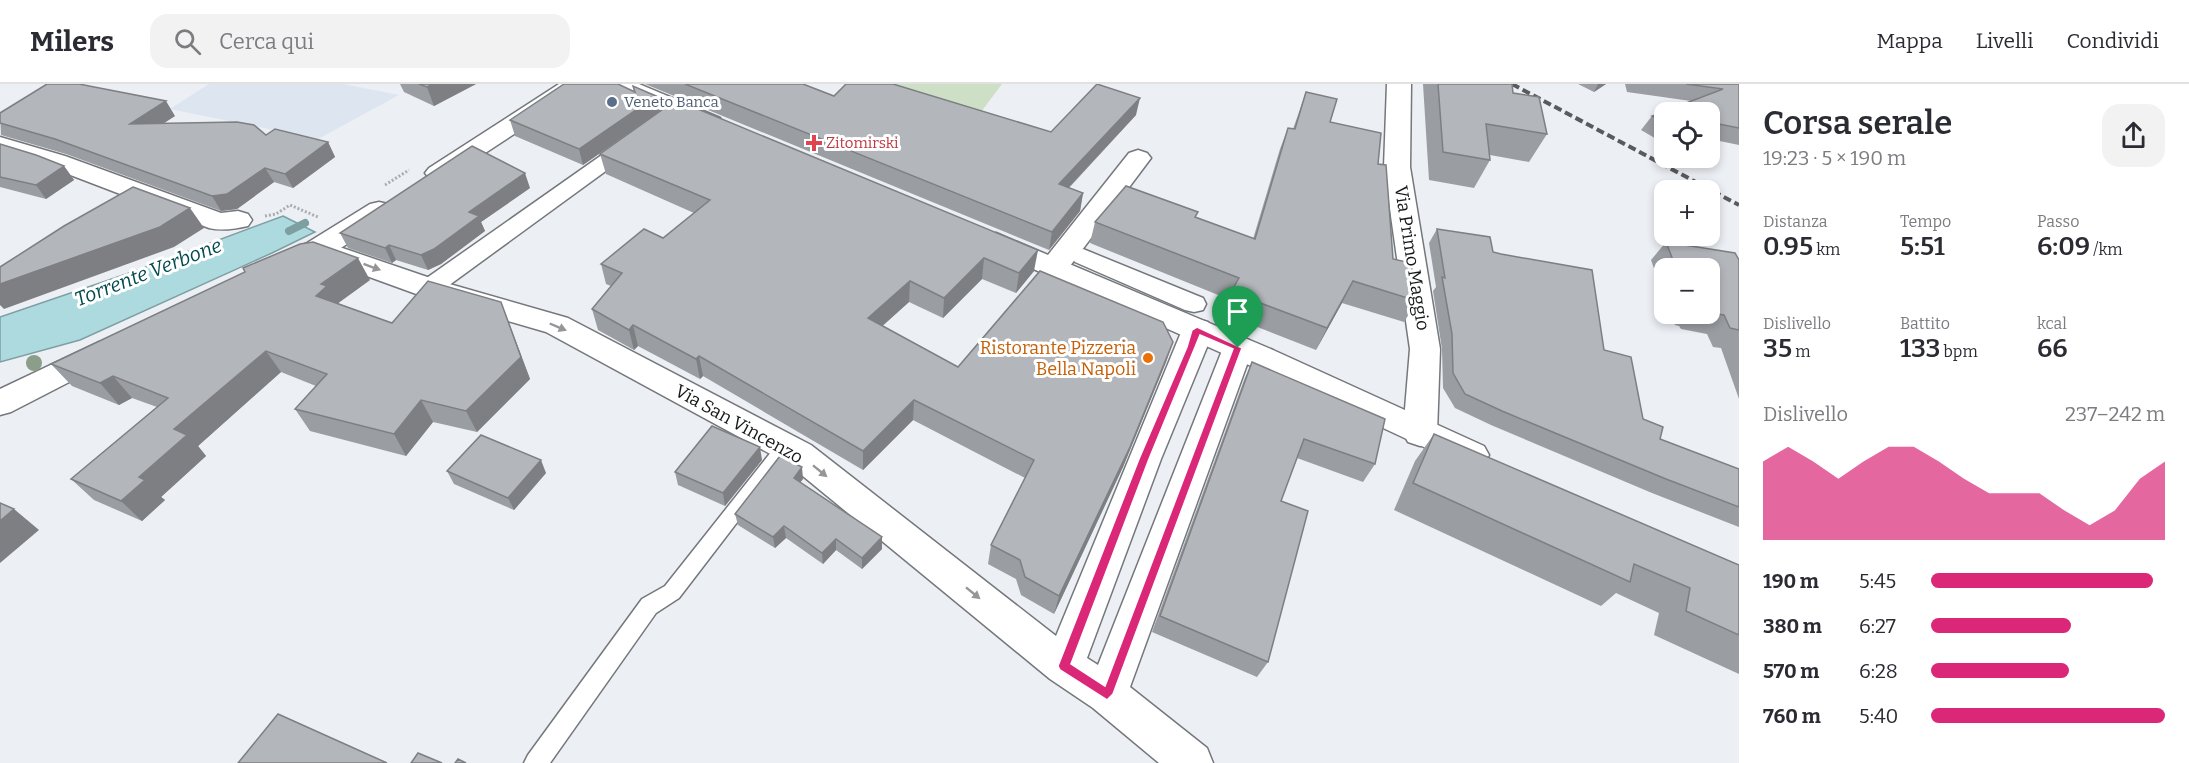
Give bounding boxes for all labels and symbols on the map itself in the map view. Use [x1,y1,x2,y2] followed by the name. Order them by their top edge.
[624,93,719,111] place label: Veneto Banca
[605,95,619,109] marker: Veneto Banca
[826,134,899,152] place label: Zitomirski
[807,136,821,150] marker: Zitomirski
[1390,184,1434,332] street label: Via Primo Maggio
[71,233,225,311] water label: Torrente Verbone
[364,262,382,272] one-way arrow
[1212,286,1263,348] pin
[549,323,567,332] one-way arrow
[980,337,1136,380] place label: Ristorante Pizzeria Bella Napoli
[1141,351,1155,365] marker: Ristorante Pizzeria Bella Napoli
[671,380,807,468] street label: Via San Vincenzo
[812,465,828,478] one-way arrow
[965,586,980,599] one-way arrow

